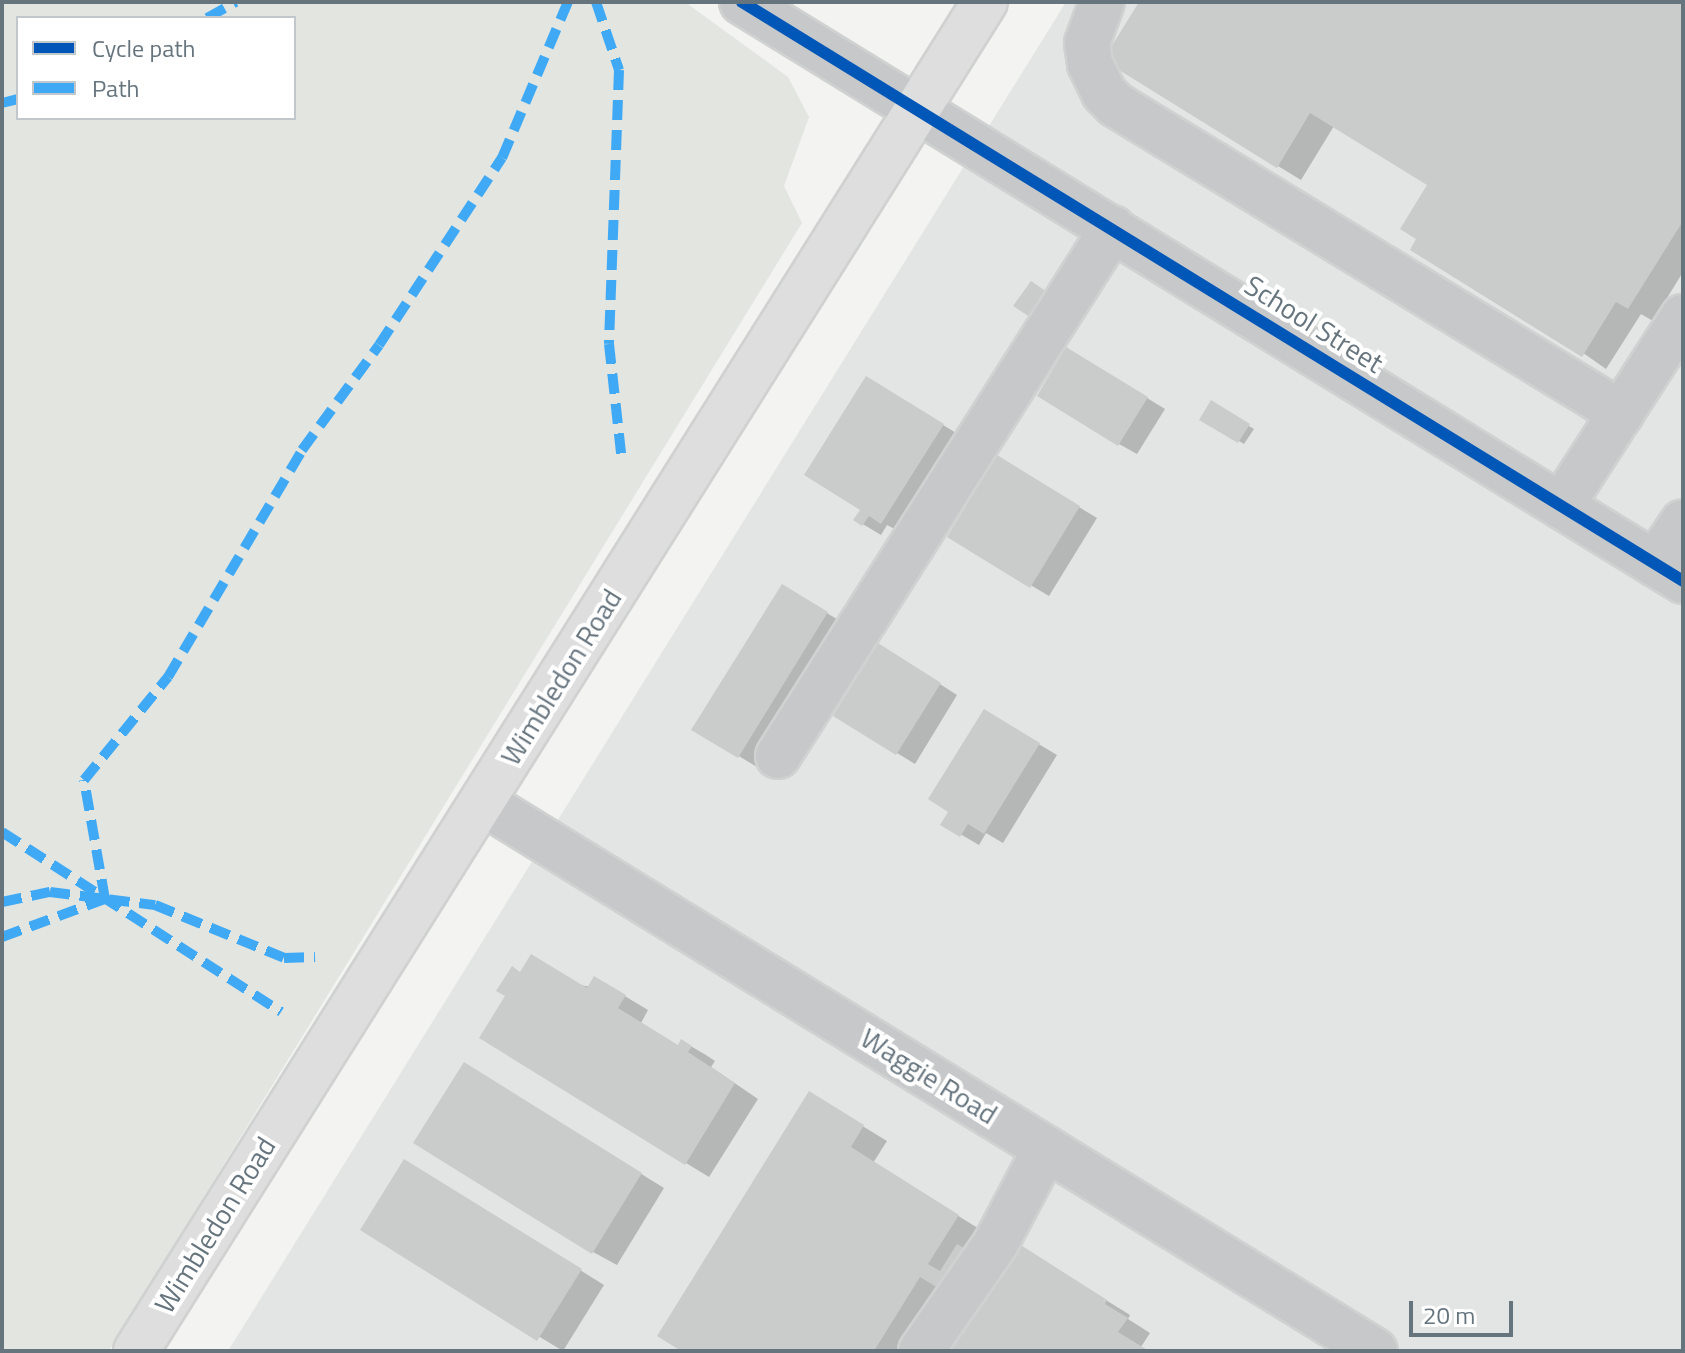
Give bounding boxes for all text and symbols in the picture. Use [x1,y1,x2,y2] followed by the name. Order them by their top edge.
[16,16,296,120] legend
[92,30,195,66] text: Cycle path
[92,70,139,106] text: Path
[1239,268,1389,380] street label: School Street
[493,583,629,771] street label: Wimbledon Road
[855,1021,1003,1131] street label: Waggie Road
[147,1131,283,1319] street label: Wimbledon Road
[1413,1285,1517,1335] scale bar
[1423,1297,1475,1333] text: 20 m

